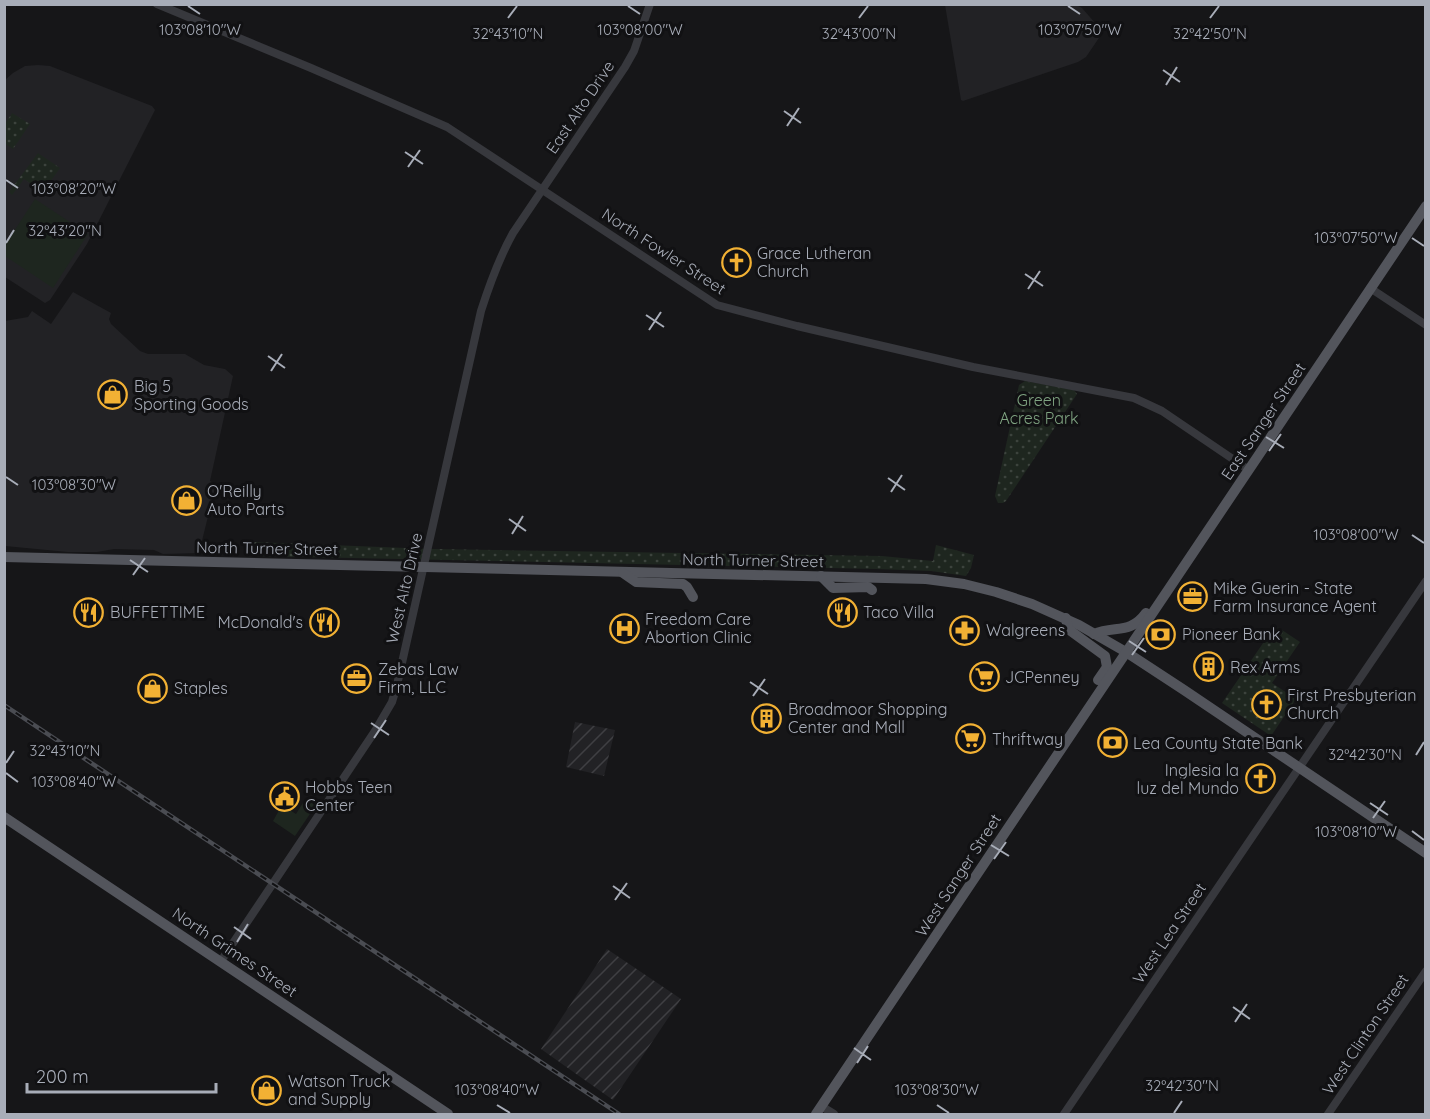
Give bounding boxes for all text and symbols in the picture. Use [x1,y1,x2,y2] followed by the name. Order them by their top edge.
[159,20,241,39] text: 103°08'10"W
[597,20,683,39] text: 103°08'00"W
[1038,20,1122,39] text: 103°07'50"W
[473,24,543,43] text: 32°43'10"N
[822,24,896,43] text: 32°43'00"N
[1173,24,1247,43] text: 32°42'50"N
[542,57,618,157] street label: East Alto Drive
[32,179,117,198] text: 103°08'20"W
[598,203,730,299] street label: North Fowler Street
[28,221,102,240] text: 32°43'20"N
[1314,228,1398,247] text: 103°07'50"W
[757,243,872,281] place label: Grace Lutheran Church
[720,246,752,278] church icon: Grace Lutheran Church
[1216,359,1310,483] street label: East Sanger Street
[134,376,249,414] place label: Big 5 Sporting Goods
[97,379,129,411] shop icon: Big 5 Sporting Goods
[999,390,1079,428] park label: Green Acres Park
[32,475,117,494] text: 103°08'30"W
[207,481,284,519] place label: O'Reilly Auto Parts
[170,484,202,516] shop icon: O'Reilly Auto Parts
[1313,525,1399,544] text: 103°08'00"W
[381,530,427,646] street label: West Alto Drive
[196,537,338,559] street label: North Turner Street
[682,549,824,571] street label: North Turner Street
[1213,578,1377,616] place label: Mike Guerin - State Farm Insurance Agent
[1176,581,1208,613] office icon: Mike Guerin - State Farm Insurance Agent
[73,596,105,628] restaurant icon: BUFFETTIME
[826,596,858,628] restaurant icon: Taco Villa
[110,602,205,622] place label: BUFFETTIME
[863,602,934,622] place label: Taco Villa
[308,606,340,638] restaurant icon: McDonald's
[645,609,752,647] place label: Freedom Care Abortion Clinic
[217,612,303,632] place label: McDonald's
[608,612,640,644] hospital icon: Freedom Care Abortion Clinic
[949,614,981,646] pharmacy icon: Walgreens
[1145,618,1177,650] bank icon: Pioneer Bank
[986,620,1065,640] place label: Walgreens
[1182,624,1280,644] place label: Pioneer Bank
[1193,651,1225,683] building icon: Rex Arms
[1230,657,1300,677] place label: Rex Arms
[378,659,459,697] place label: Zebas Law Firm, LLC
[968,661,1000,693] supermarket icon: JCPenney
[341,662,373,694] office icon: Zebas Law Firm, LLC
[1005,667,1080,687] place label: JCPenney
[137,672,169,704] shop icon: Staples
[174,678,228,698] place label: Staples
[1287,685,1417,723] place label: First Presbyterian Church
[1250,688,1282,720] church icon: First Presbyterian Church
[788,699,948,737] place label: Broadmoor Shopping Center and Mall
[751,702,783,734] building icon: Broadmoor Shopping Center and Mall
[955,723,987,755] supermarket icon: Thriftway
[1096,727,1128,759] bank icon: Lea County State Bank
[992,729,1063,749] place label: Thriftway
[1133,733,1303,753] place label: Lea County State Bank
[30,741,100,760] text: 32°43'10"N
[1328,745,1402,764] text: 32°42'30"N
[1137,760,1239,798] place label: Inglesia la luz del Mundo
[1244,763,1276,795] church icon: Inglesia la luz del Mundo
[32,772,117,791] text: 103°08'40"W
[305,777,393,815] place label: Hobbs Teen Center
[268,780,300,812] public building icon: Hobbs Teen Center
[911,810,1005,940] street label: West Sanger Street
[1315,822,1397,841] text: 103°08'10"W
[1128,879,1210,987] street label: West Lea Street
[169,903,301,1001] street label: North Grimes Street
[1317,970,1413,1098] street label: West Clinton Street
[27,1056,216,1094] scale bar
[36,1065,89,1088] text: 200 m
[288,1071,390,1109] place label: Watson Truck and Supply
[251,1074,283,1106] shop icon: Watson Truck and Supply
[1145,1076,1219,1095] text: 32°42'30"N
[455,1080,540,1099] text: 103°08'40"W
[895,1080,980,1099] text: 103°08'30"W

